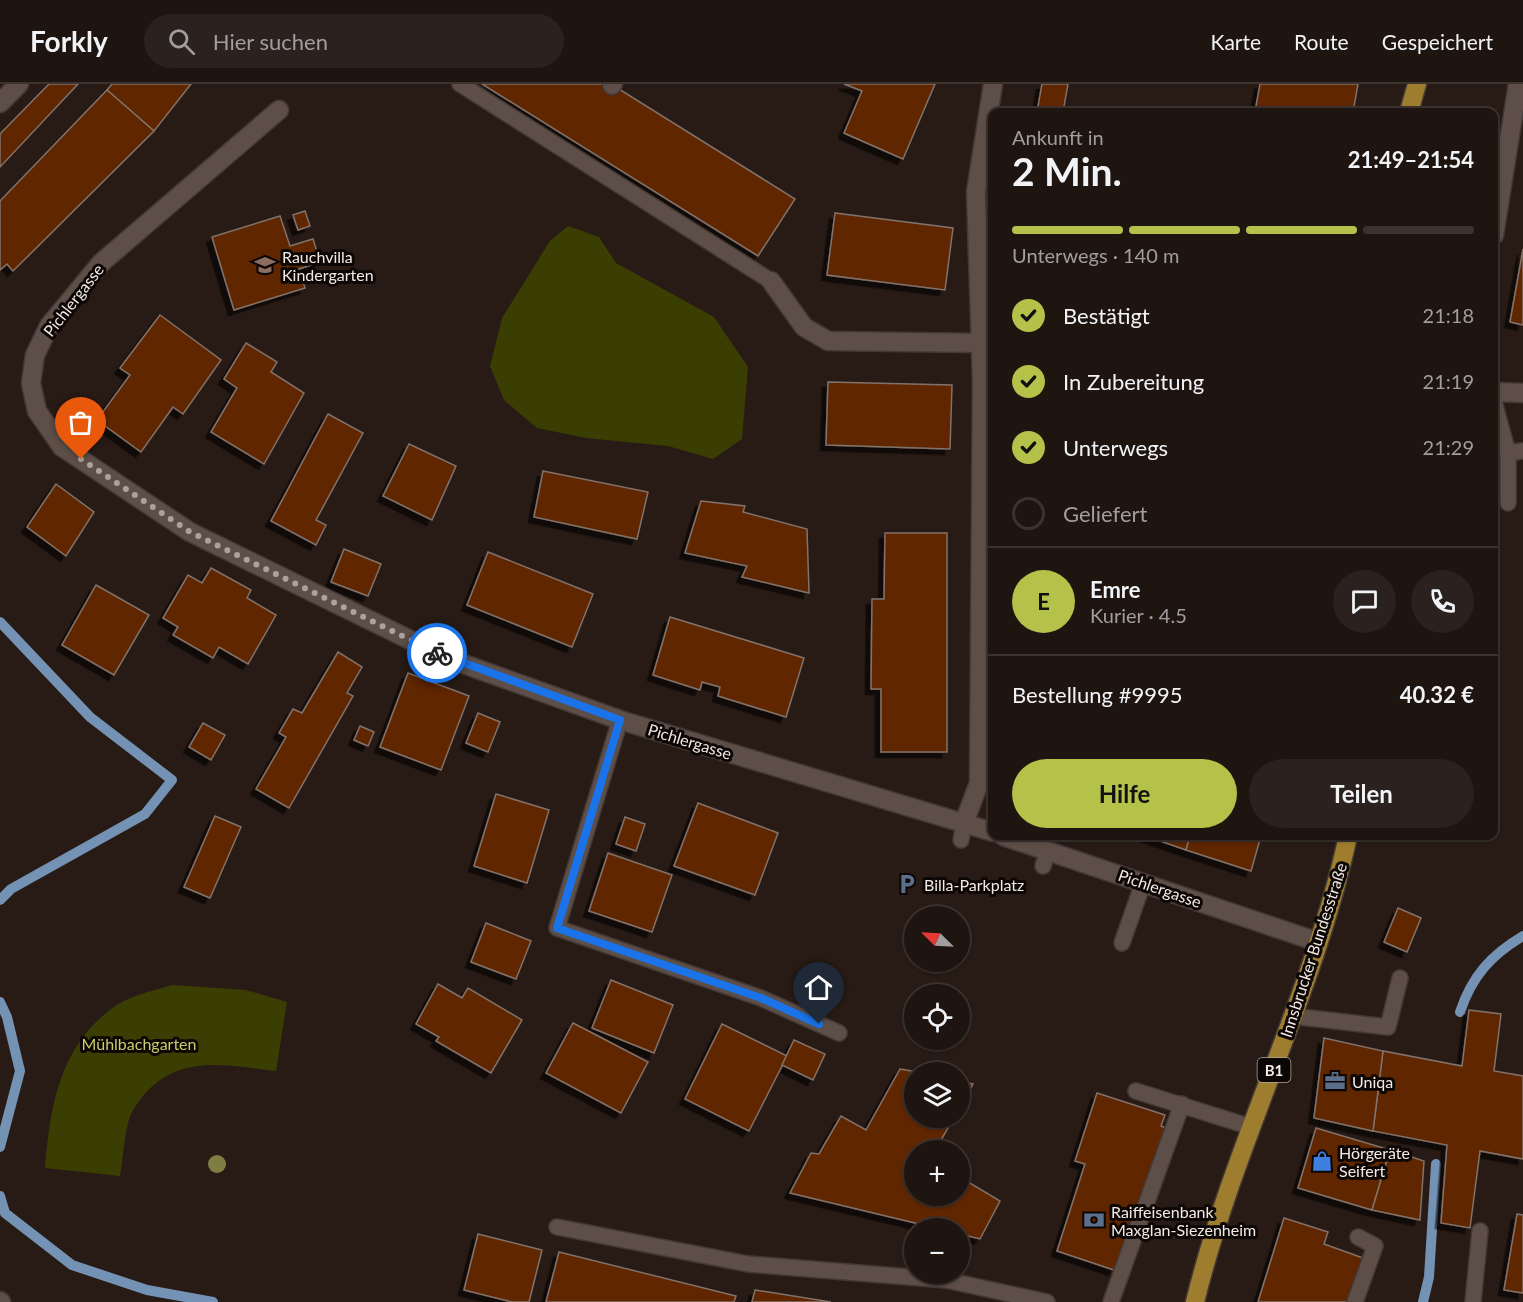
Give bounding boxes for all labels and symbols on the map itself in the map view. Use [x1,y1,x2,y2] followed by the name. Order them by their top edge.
[282,247,374,284] place label: Rauchvilla Kindergarten
[253,253,277,277] school or university icon: Rauchvilla Kindergarten
[39,260,107,340] street label: Pichlergasse
[55,397,106,459] pin
[407,623,467,683] courier
[646,719,734,763] street label: Pichlergasse
[1276,860,1350,1040] street label: Innsbrucker Bundesstraße
[1116,865,1204,911] street label: Pichlergasse
[895,872,919,896] parking icon: Billa-Parkplatz
[924,875,1024,894] place label: Billa-Parkplatz
[904,906,970,972] north arrow
[793,962,844,1024] pin
[82,1034,196,1053] park label: Mühlbachgarten
[1258,1058,1290,1082] road number: B1
[1323,1069,1347,1093] office icon: Uniqa
[1352,1072,1393,1091] place label: Uniqa
[1339,1143,1410,1180] place label: Hörgeräte Seifert
[1310,1149,1334,1173] shop icon: Hörgeräte Seifert
[1111,1202,1256,1239] place label: Raiffeisenbank Maxglan-Siezenheim
[1082,1208,1106,1232] bank icon: Raiffeisenbank Maxglan-Siezenheim

